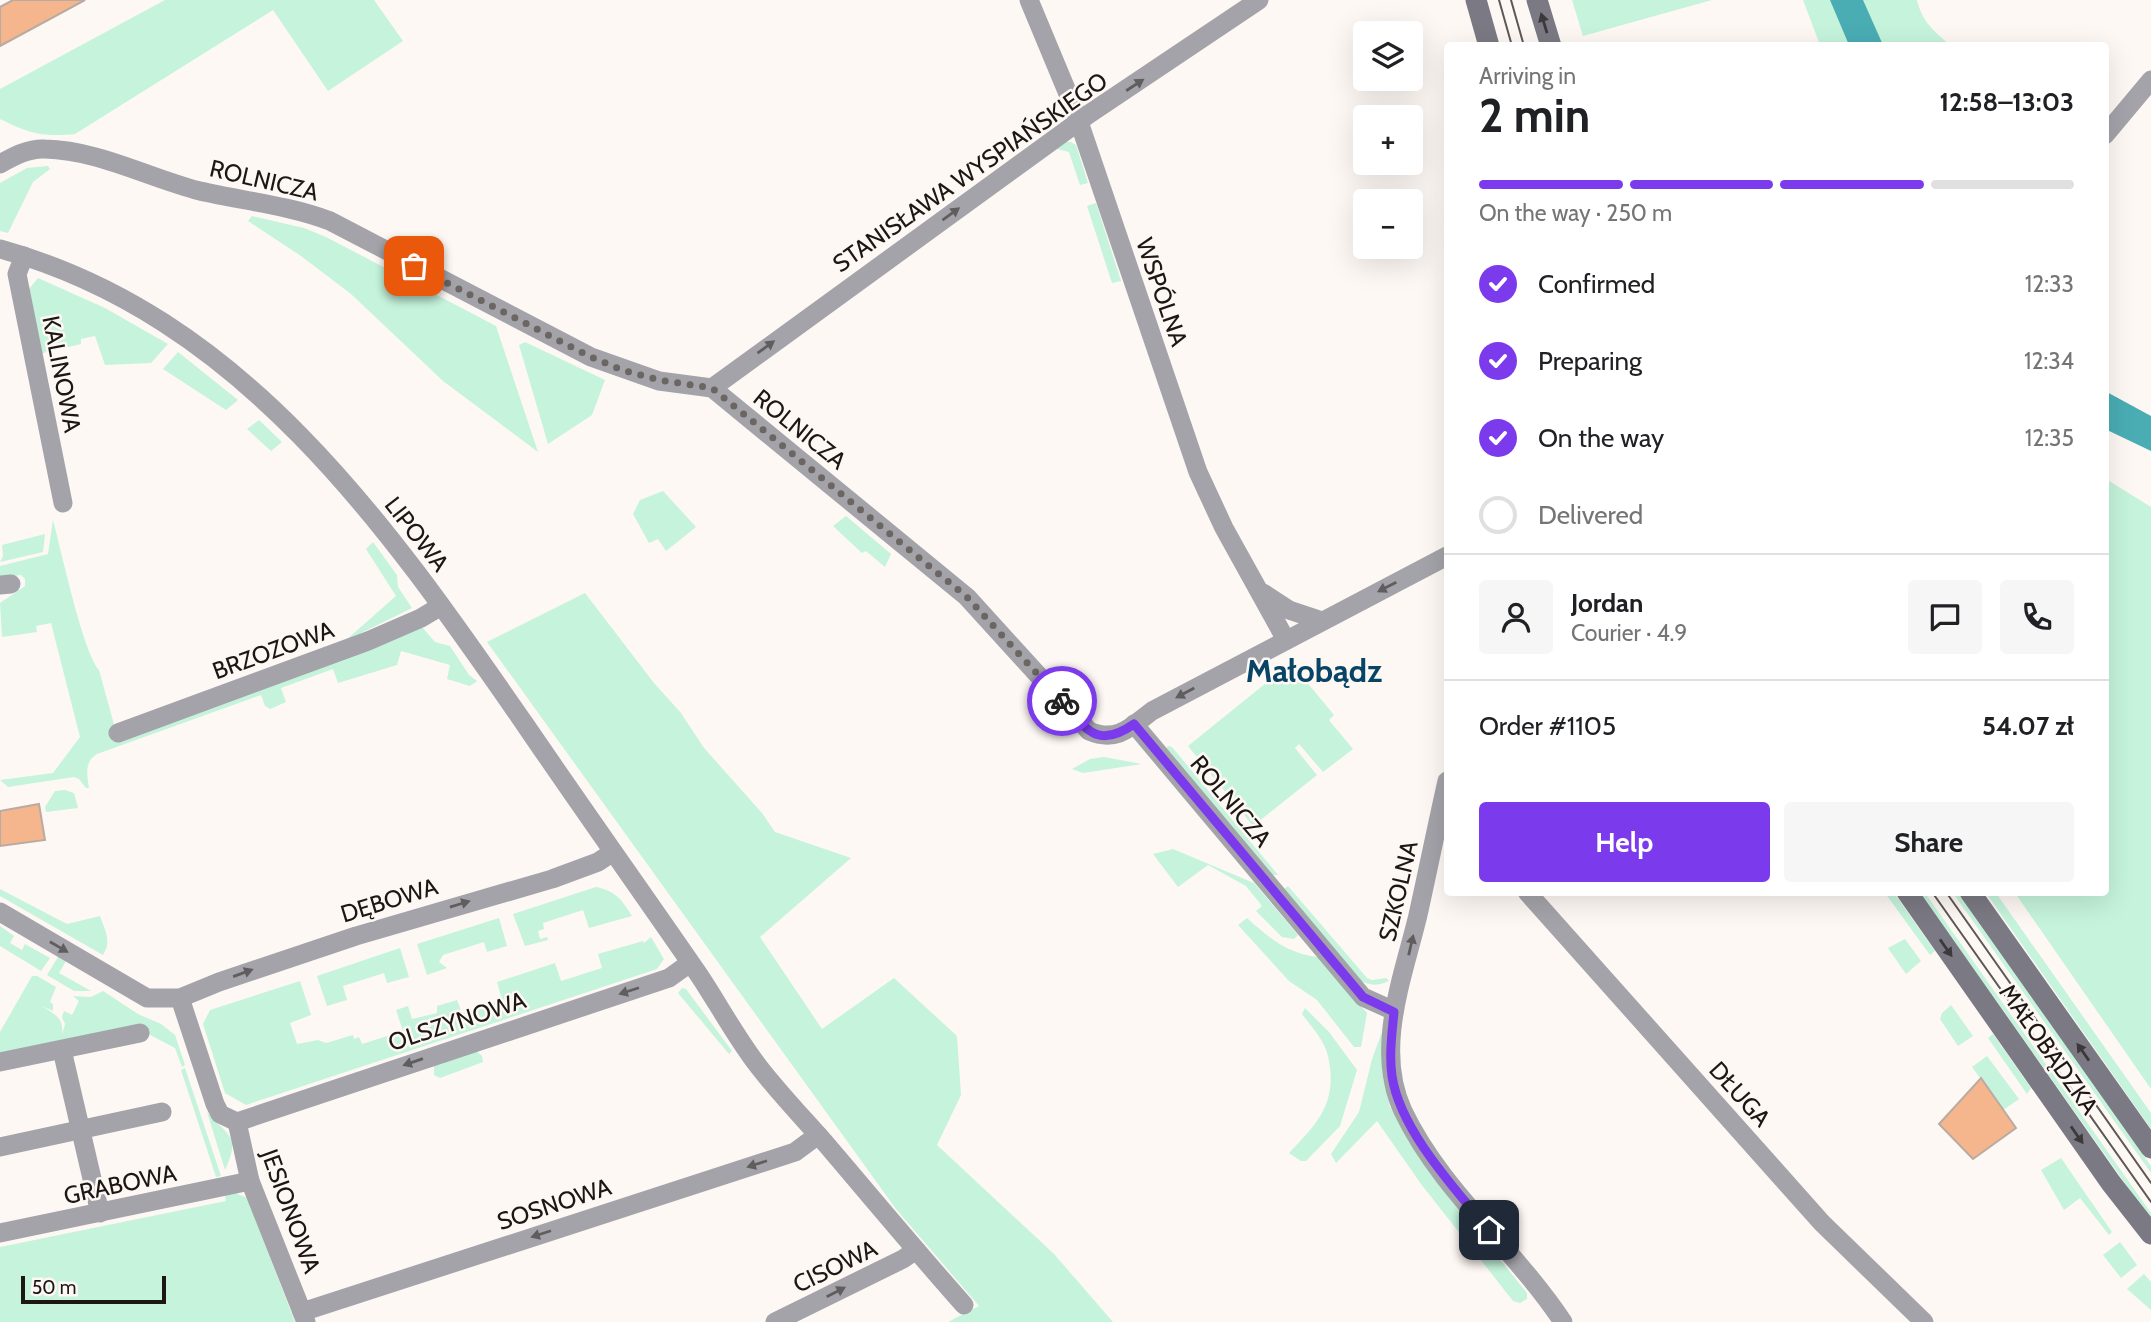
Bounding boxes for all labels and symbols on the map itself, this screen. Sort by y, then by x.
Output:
one-way arrow [1539,12,1549,33]
street label: STANISŁAWA WYSPIAŃSKIEGO [827,66,1113,278]
one-way arrow [1125,79,1144,92]
street label: ROLNICZA [207,153,321,207]
one-way arrow [942,207,960,221]
street label: WSPÓLNA [1130,234,1194,350]
pin [384,236,444,296]
street label: KALINOWA [36,313,88,435]
one-way arrow [757,340,775,354]
street label: ROLNICZA [748,383,852,475]
street label: LIPOWA [379,491,455,577]
one-way arrow [1376,581,1396,593]
street label: BRZOZOWA [208,615,338,685]
district label: Małobądz [1246,651,1382,690]
courier [1027,666,1097,736]
one-way arrow [1175,687,1195,699]
street label: ROLNICZA [1184,749,1278,853]
street label: SZKOLNA [1372,838,1424,944]
street label: DĘBOWA [337,871,441,928]
one-way arrow [450,898,471,908]
one-way arrow [1405,934,1416,956]
one-way arrow [1939,939,1953,957]
one-way arrow [49,941,68,953]
one-way arrow [233,967,254,978]
street label: MAŁOBĄDZKA [1993,978,2105,1120]
street label: OLSZYNOWA [384,985,530,1057]
one-way arrow [618,986,639,997]
one-way arrow [2076,1043,2090,1061]
street label: DŁUGA [1703,1055,1777,1133]
one-way arrow [402,1057,423,1068]
one-way arrow [2070,1126,2084,1144]
street label: JESIONOWA [255,1144,327,1277]
street label: GRABOWA [61,1158,179,1210]
one-way arrow [747,1159,768,1170]
street label: SOSNOWA [493,1172,615,1236]
pin [1459,1200,1519,1260]
one-way arrow [530,1229,551,1239]
street label: CISOWA [788,1233,882,1299]
scale bar [21,1273,166,1305]
one-way arrow [827,1287,847,1299]

